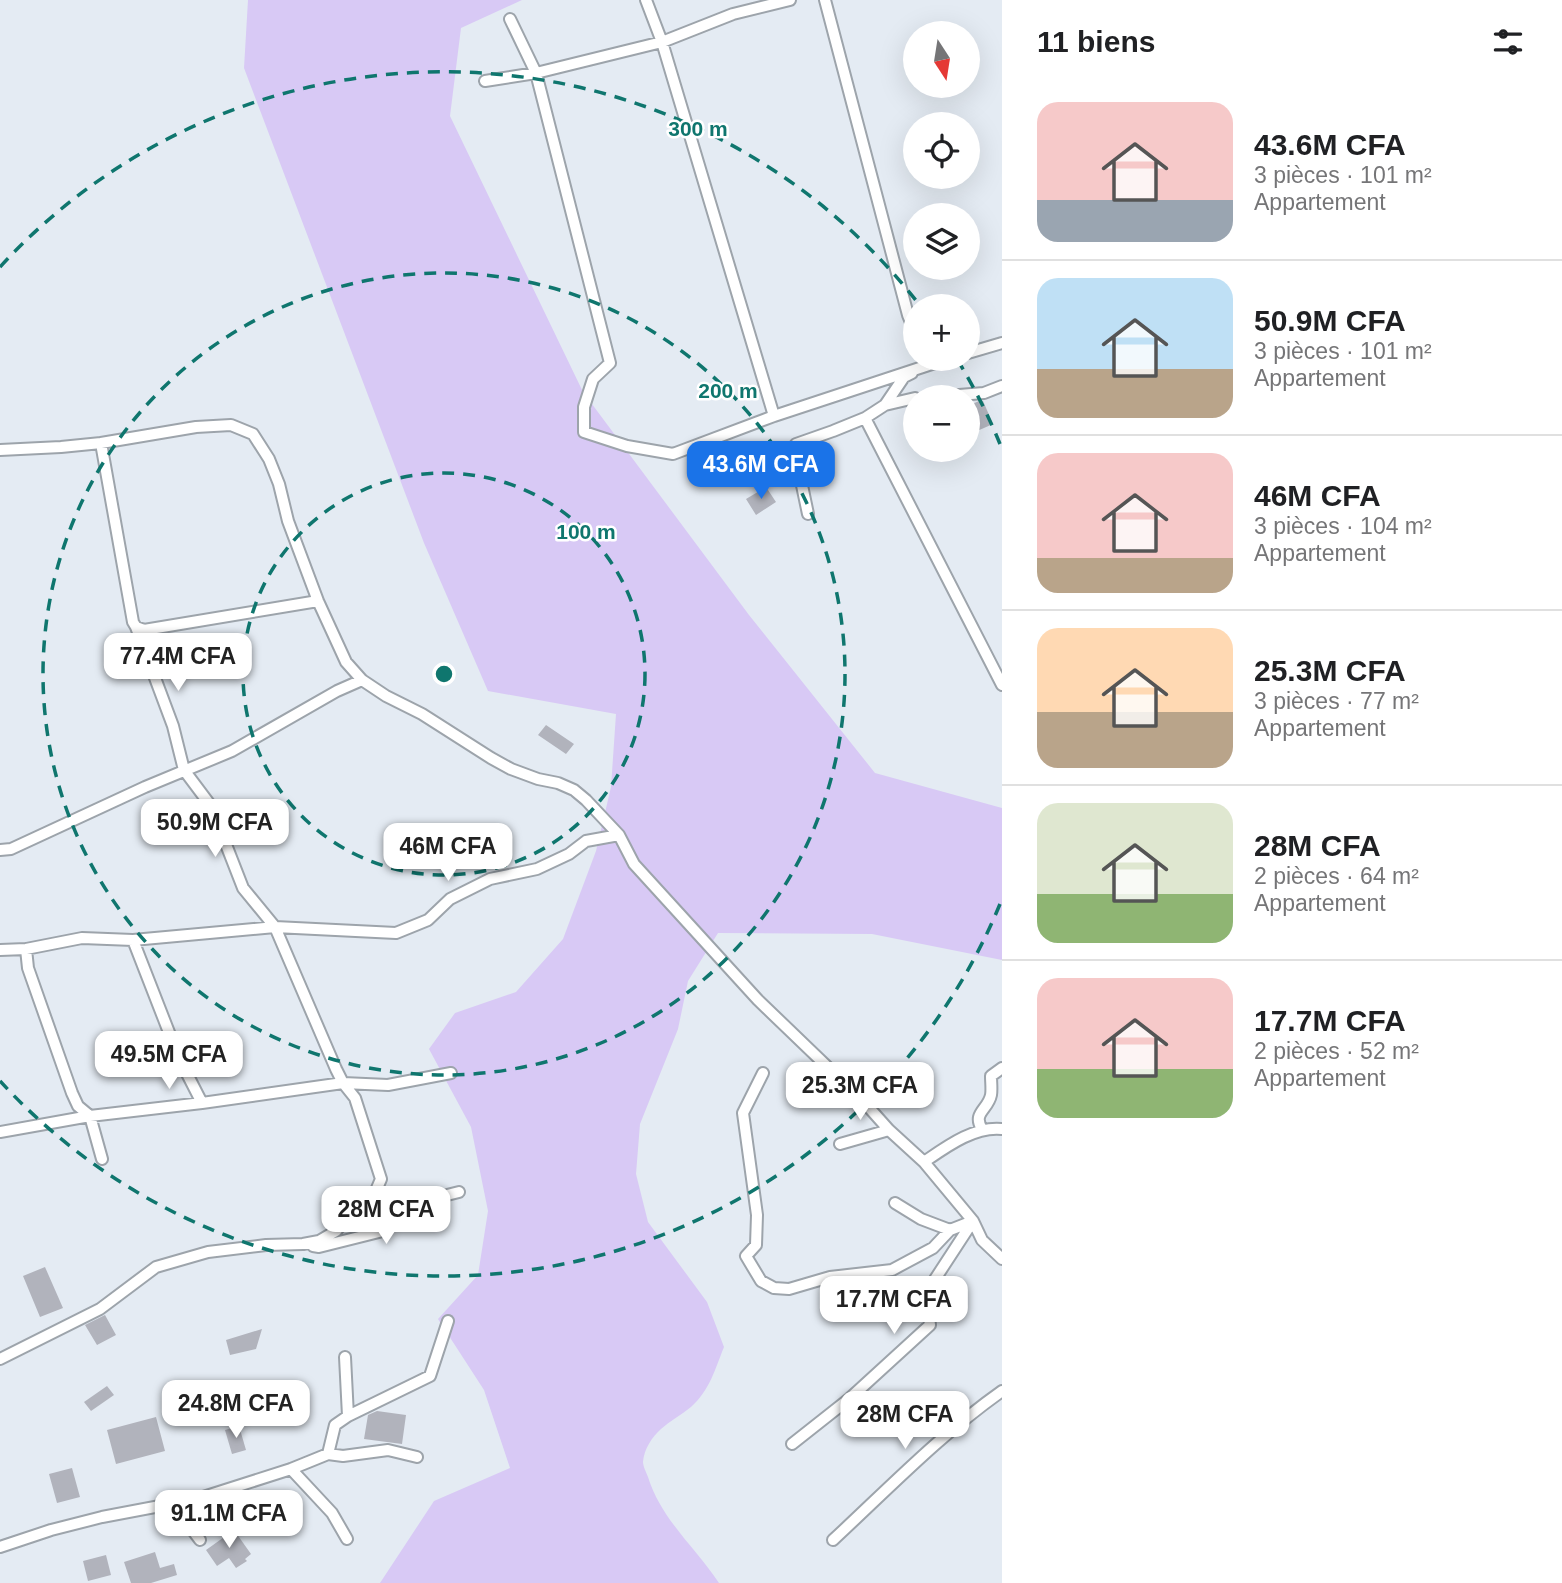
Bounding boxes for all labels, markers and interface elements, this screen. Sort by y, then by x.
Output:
north arrow [903,21,980,98]
map controls [903,21,980,462]
icon: filters [1489,23,1527,61]
text: 11 biens [1037,25,1155,58]
button: locate [903,112,980,189]
text: 300 m [668,117,728,140]
text: 43.6M CFA [1254,128,1406,161]
icon: home [1093,130,1177,214]
text: 3 pièces · 101 m² [1254,162,1432,188]
text: Appartement [1254,189,1386,215]
button: layers [903,203,980,280]
button: + [903,294,980,371]
text: 50.9M CFA [1254,304,1406,337]
icon: home [1093,306,1177,390]
text: 3 pièces · 101 m² [1254,338,1432,364]
text: Appartement [1254,365,1386,391]
text: 200 m [698,379,758,402]
button: − [903,385,980,462]
pin: 43.6M CFA [681,442,841,501]
text: 43.6M CFA [703,451,819,477]
text: 46M CFA [1254,479,1381,512]
icon: home [1093,481,1177,565]
text: 3 pièces · 104 m² [1254,513,1432,539]
text: 100 m [556,520,616,543]
text: Appartement [1254,540,1386,566]
pin: 77.4M CFA [98,634,258,693]
text: 77.4M CFA [120,643,236,669]
text: 25.3M CFA [1254,654,1406,687]
icon: home [1093,656,1177,740]
centre of rings [432,662,456,686]
text: 3 pièces · 77 m² [1254,688,1419,714]
text: Appartement [1254,715,1386,741]
pin: 50.9M CFA [135,800,295,859]
text: 50.9M CFA [157,809,273,835]
pin: 46M CFA [383,824,513,883]
text: 28M CFA [1254,829,1381,862]
icon: home [1093,831,1177,915]
text: 46M CFA [399,833,497,859]
text: 2 pièces · 64 m² [1254,863,1419,889]
text: Appartement [1254,890,1386,916]
text: 17.7M CFA [1254,1004,1406,1037]
icon: home [1093,1006,1177,1090]
pin: 49.5M CFA [89,1032,249,1091]
text: 2 pièces · 52 m² [1254,1038,1419,1064]
text: 49.5M CFA [111,1041,227,1067]
pin: 25.3M CFA [780,1062,940,1122]
text: Appartement [1254,1065,1386,1091]
text: 25.3M CFA [802,1072,918,1098]
pin: 28M CFA [321,1186,451,1246]
text: 28M CFA [337,1196,435,1222]
pin: 17.7M CFA [814,1276,974,1336]
text: 17.7M CFA [836,1286,952,1312]
pin: 24.8M CFA [156,1380,316,1440]
text: 24.8M CFA [178,1390,294,1416]
pin: 28M CFA [840,1392,970,1451]
text: 28M CFA [856,1401,954,1427]
pin: 91.1M CFA [149,1490,309,1550]
text: 91.1M CFA [171,1500,287,1526]

